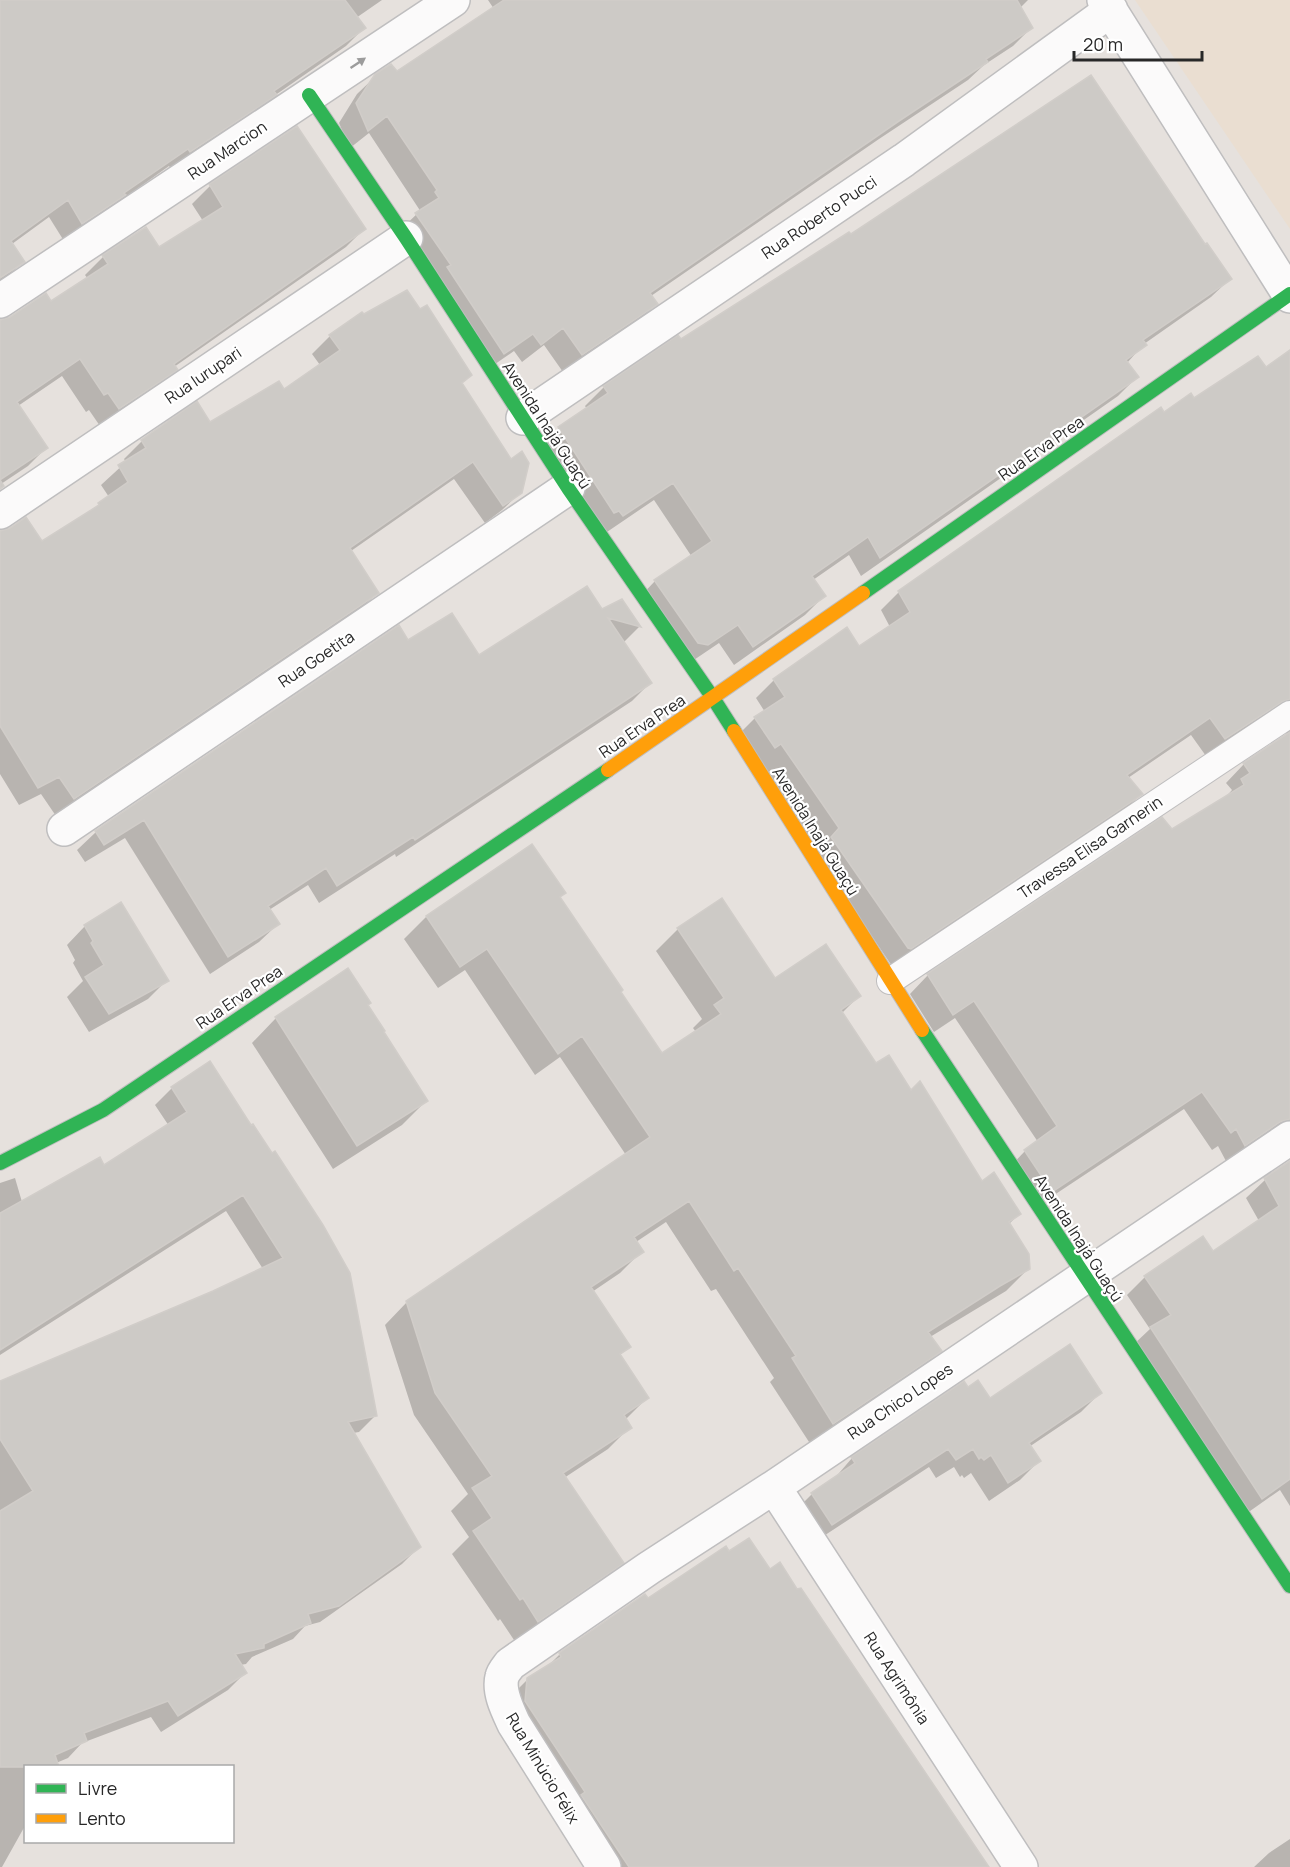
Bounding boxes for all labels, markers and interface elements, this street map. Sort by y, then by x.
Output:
scale bar [1074,24,1202,62]
text: 20 m [1083,32,1123,56]
one-way arrow [350,58,366,69]
street label: Rua Marcion [183,115,271,185]
street label: Rua Roberto Pucci [757,170,881,264]
street label: Rua Iurupari [160,341,246,409]
street label: Avenida Inajá Guaçú [498,357,596,493]
street label: Rua Erva Prea [994,410,1088,486]
street label: Rua Goetita [274,625,358,693]
street label: Rua Erva Prea [595,689,689,763]
street label: Avenida Inajá Guaçú [768,763,864,899]
street label: Travessa Elisa Garnerin [1014,790,1166,904]
street label: Rua Erva Prea [192,960,286,1034]
street label: Avenida Inajá Guaçú [1030,1170,1128,1306]
street label: Rua Chico Lopes [843,1358,957,1444]
street label: Rua Agrimônia [859,1628,935,1728]
street label: Rua Minúcio Félix [501,1708,585,1828]
legend [24,1765,234,1843]
text: Livre [78,1776,117,1800]
text: Lento [78,1806,126,1830]

